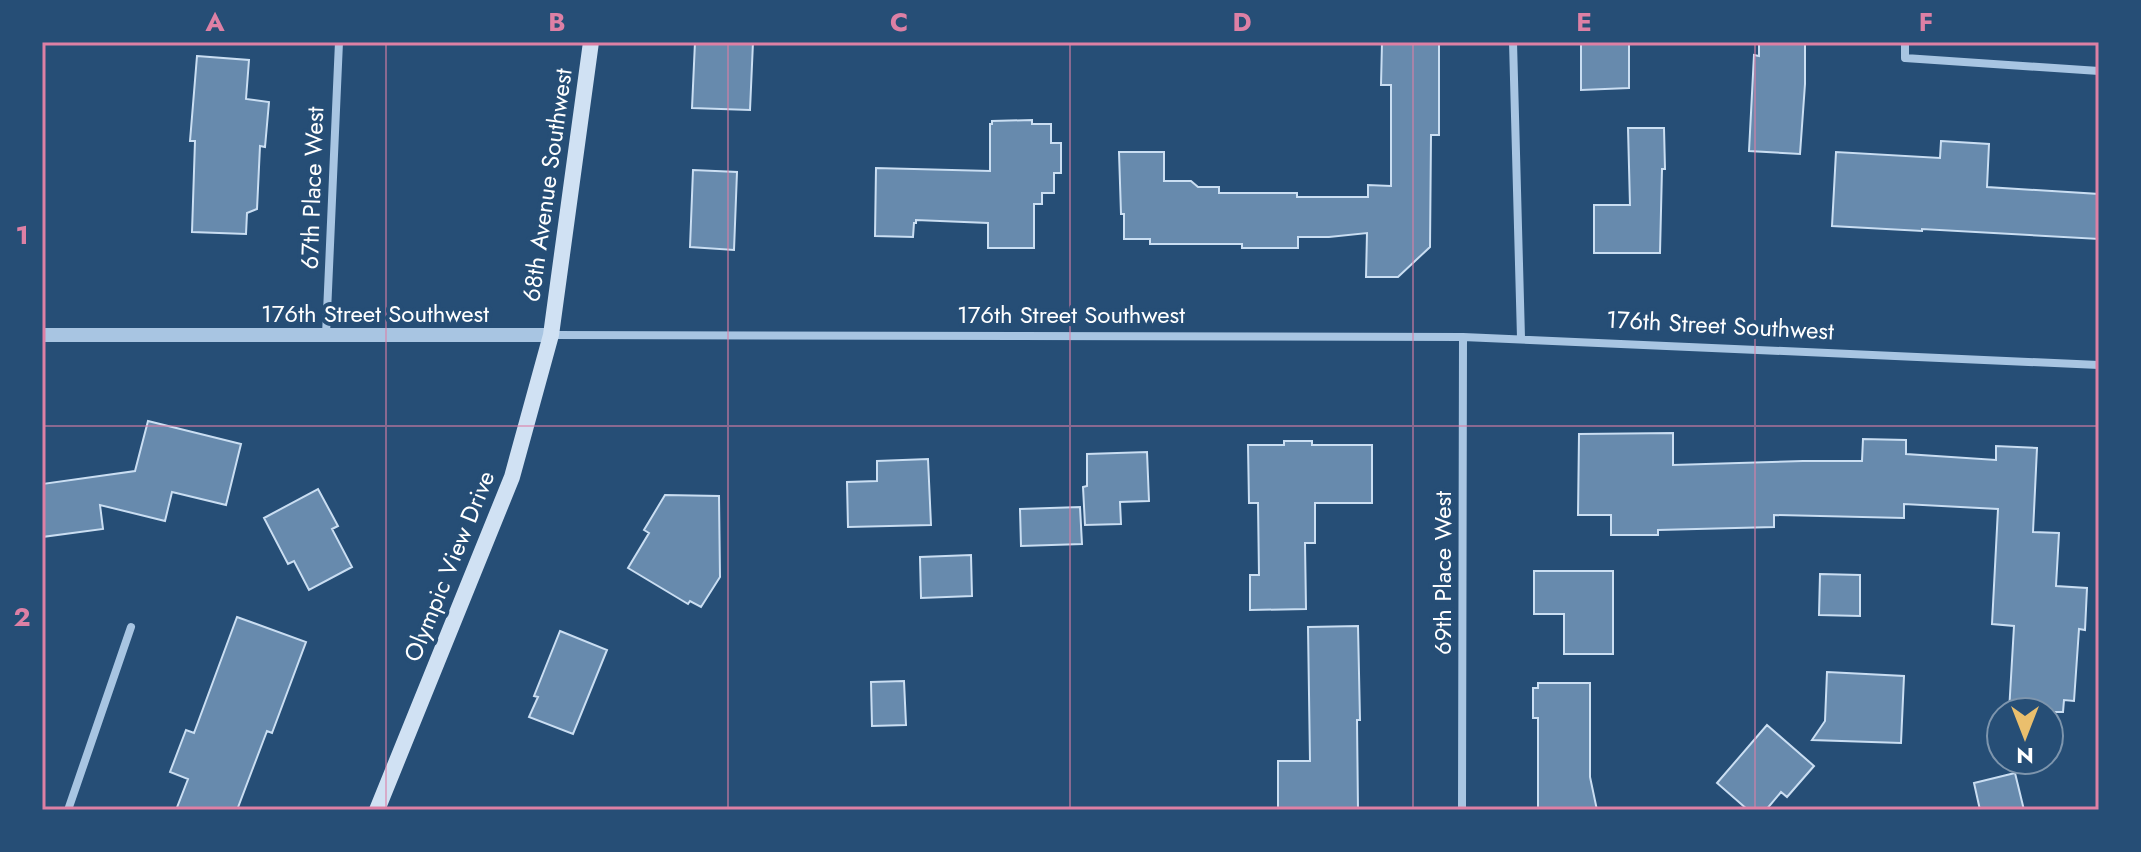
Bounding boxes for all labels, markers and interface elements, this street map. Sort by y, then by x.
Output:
text: A [204,3,225,41]
text: B [548,3,566,41]
text: C [890,3,908,41]
text: D [1232,3,1252,41]
text: E [1576,3,1592,41]
text: F [1919,3,1933,41]
street label: 68th Avenue Southwest [513,66,581,304]
street label: 67th Place West [292,106,332,270]
text: 1 [15,216,29,254]
street label: 176th Street Southwest [261,296,489,331]
street label: 176th Street Southwest [957,297,1185,332]
street label: 176th Street Southwest [1605,302,1835,348]
street label: Olympic View Drive [395,465,503,667]
street label: 69th Place West [1425,491,1460,655]
text: 2 [13,598,31,636]
north arrow [1985,696,2065,776]
text: N [2016,740,2034,772]

